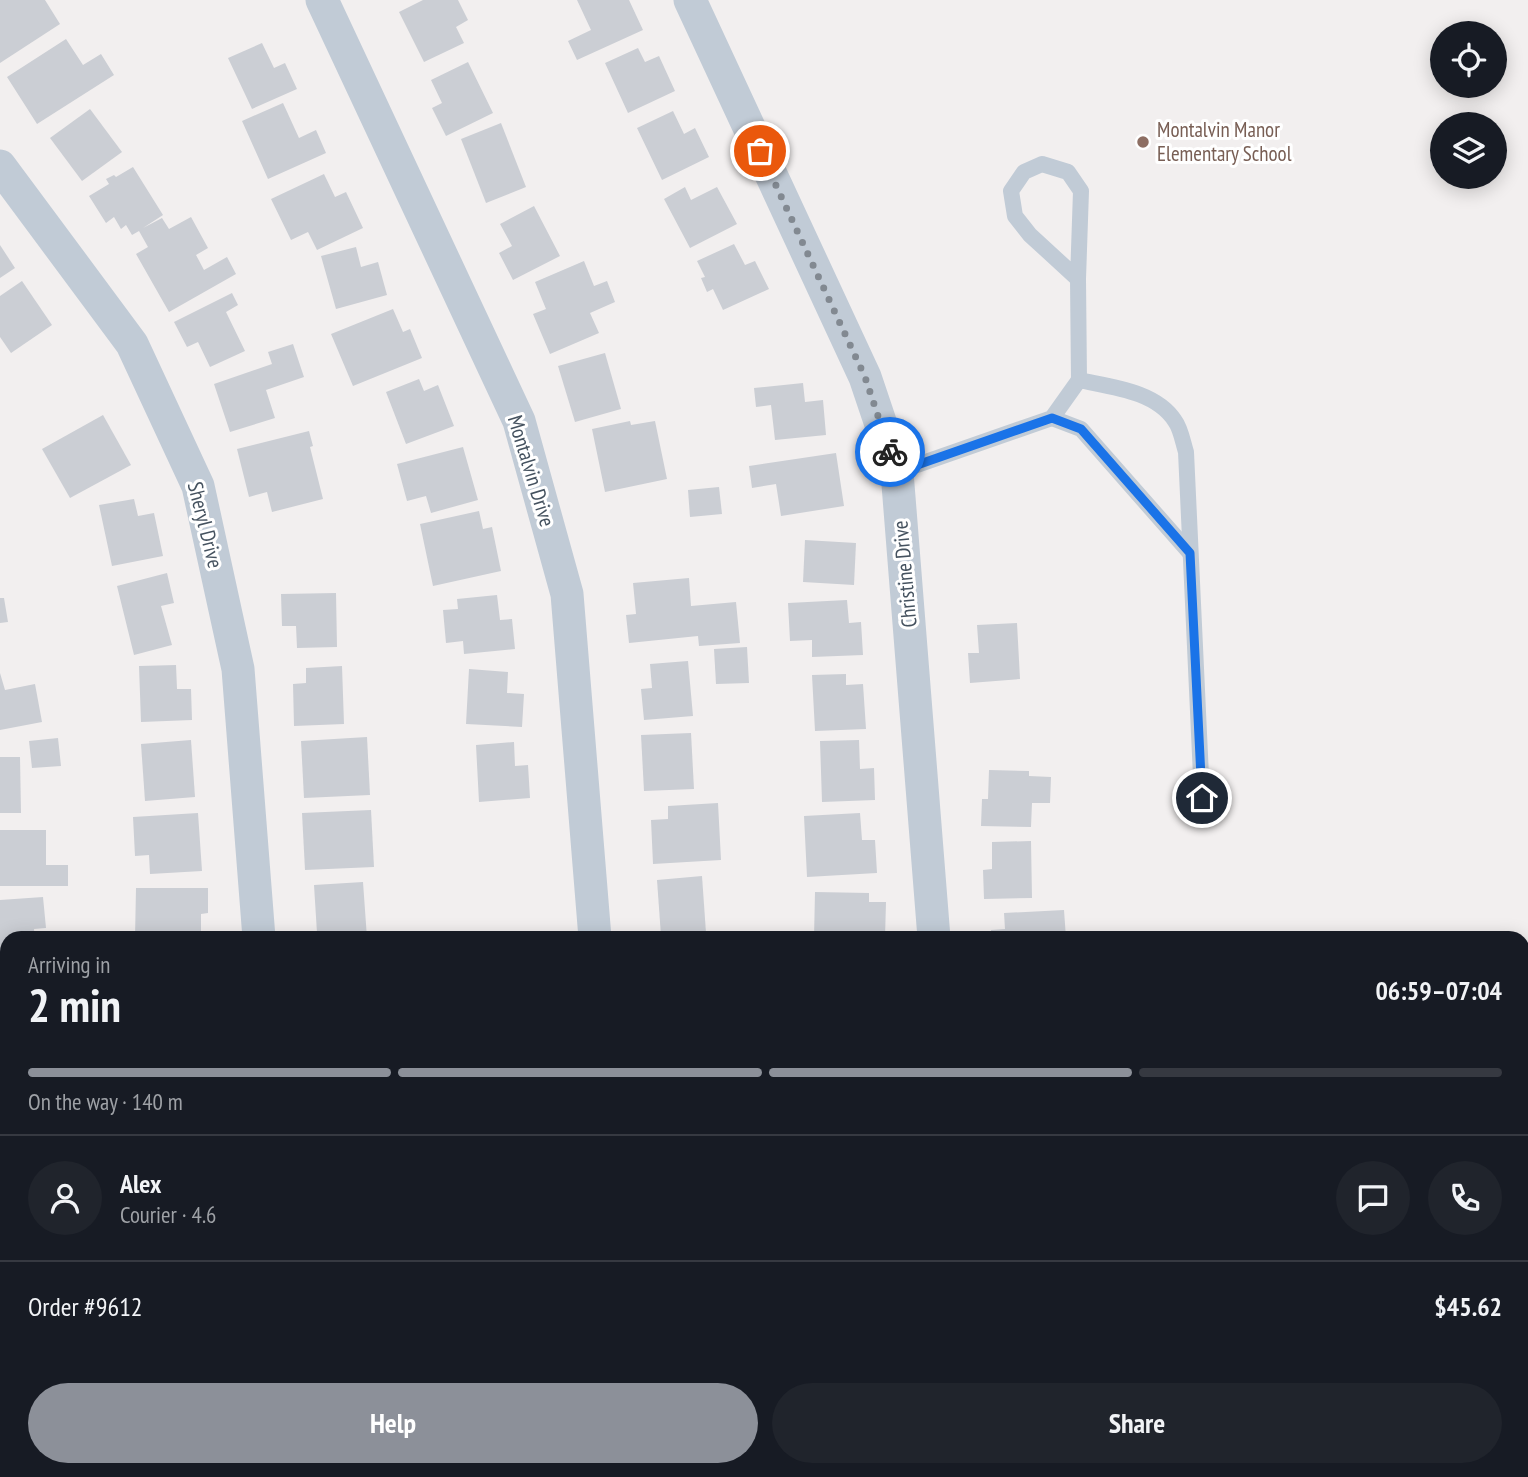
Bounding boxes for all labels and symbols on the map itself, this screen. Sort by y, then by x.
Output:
place label: Montalvin Manor Elementary School [1157,116,1292,167]
pin [730,121,790,181]
marker: Montalvin Manor Elementary School [1135,134,1151,150]
street label: Montalvin Drive [502,412,561,530]
courier [855,417,925,487]
street label: Sheryl Drive [182,479,229,571]
street label: Christine Drive [886,520,923,629]
pin [1172,768,1232,828]

